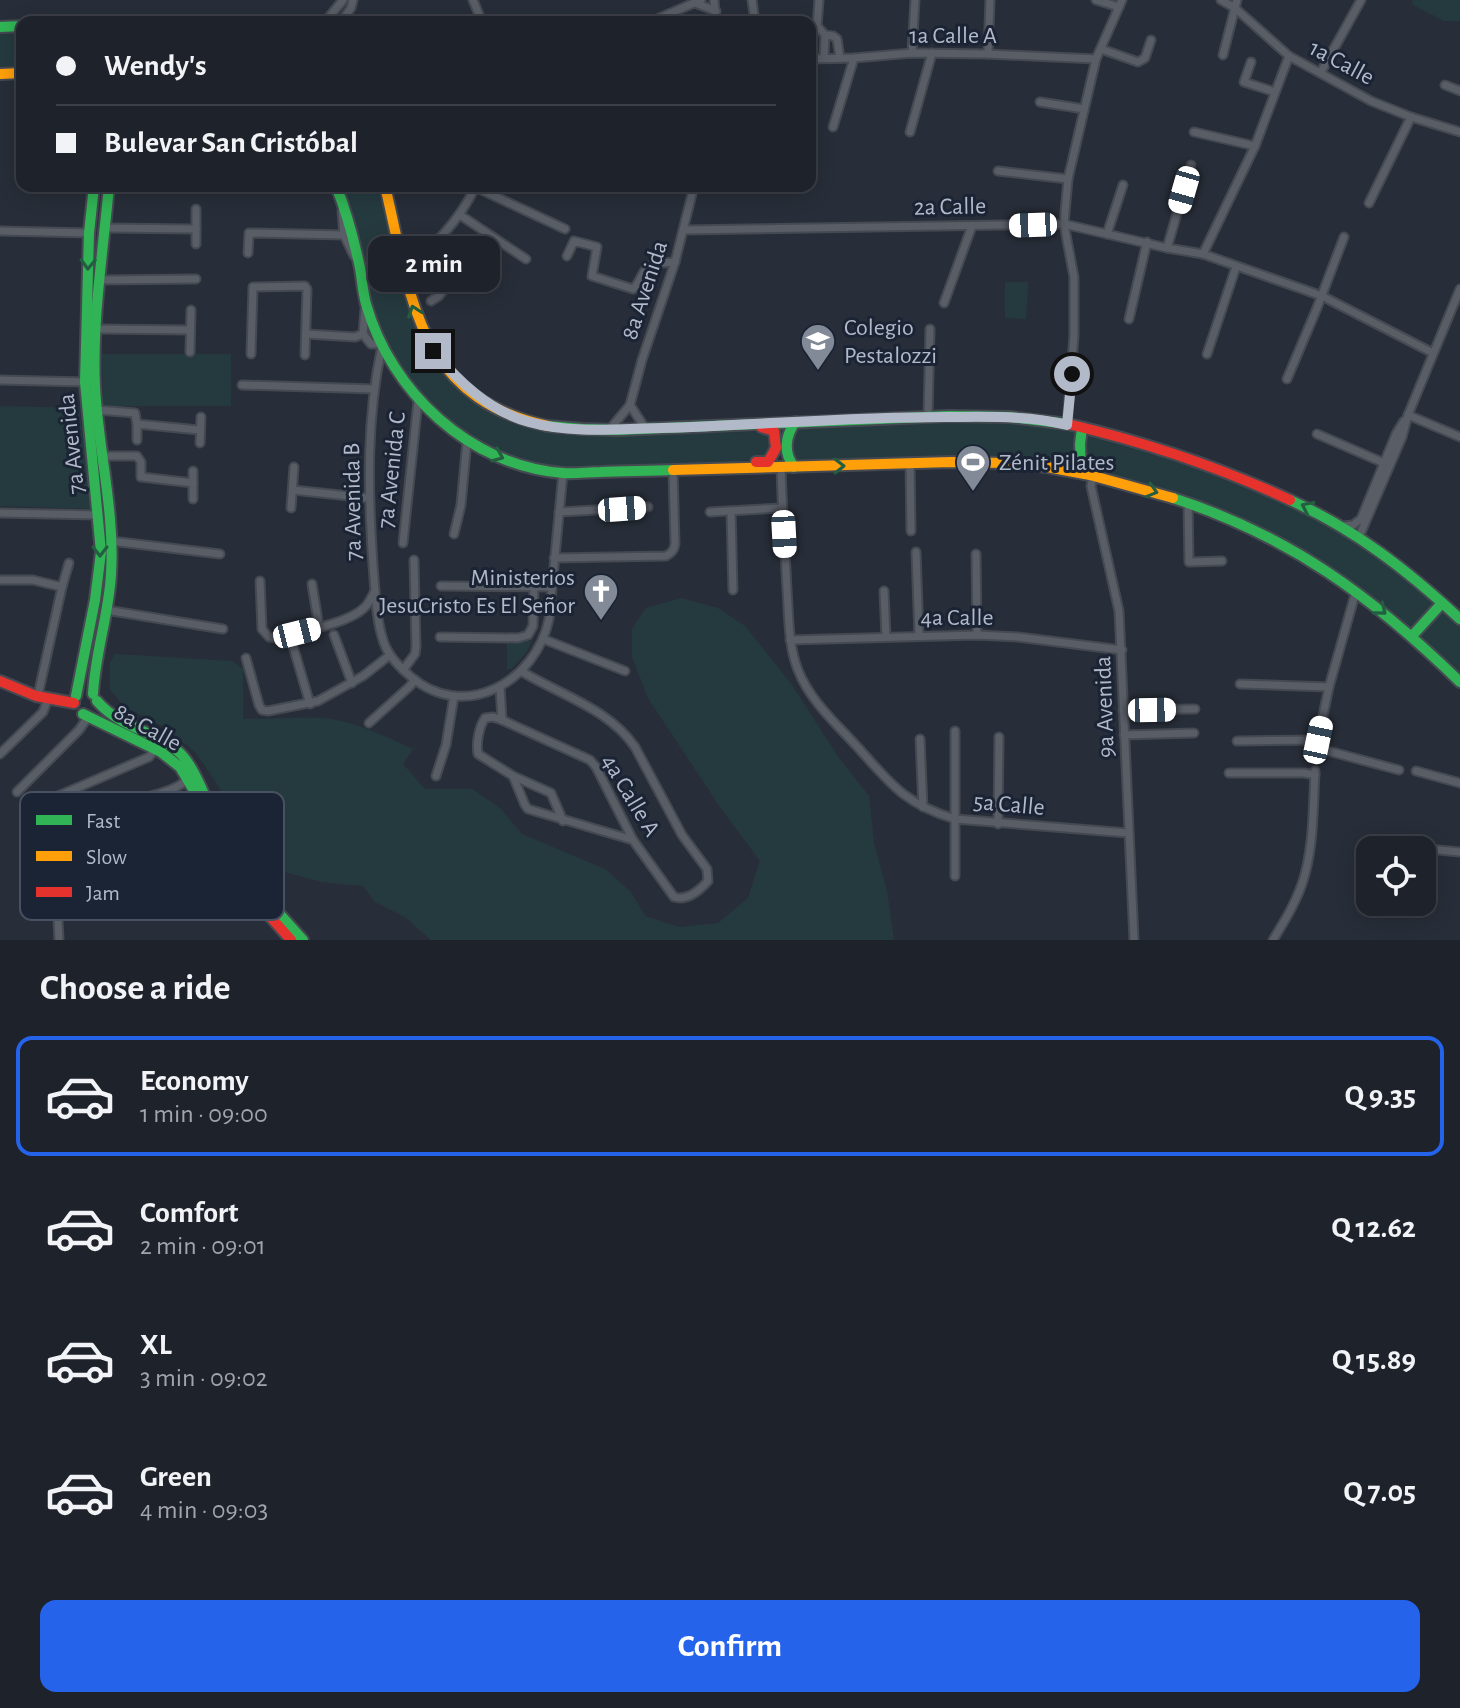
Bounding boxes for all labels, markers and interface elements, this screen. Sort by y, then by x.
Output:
street label: 1a Calle A [909,24,997,48]
street label: 1a Calle [1305,36,1378,90]
text: Wendy's [104,51,206,81]
text: Bulevar San Cristóbal [104,128,358,158]
car [1166,164,1202,216]
street label: 2a Calle [914,194,986,220]
car [1009,212,1057,238]
callout: 2 min [367,235,499,291]
street label: 8a Avenida [618,238,672,343]
text: 2 min [405,251,463,277]
one-way arrow [80,258,97,271]
one-way arrow [408,305,424,319]
place label: Colegio Pestalozzi [844,316,937,368]
school or university icon: Colegio Pestalozzi [799,322,837,372]
route end [415,333,451,369]
route start [1054,356,1090,392]
street label: 7a Avenida [55,392,89,495]
street label: 7a Avenida C [374,410,410,530]
street label: 7a Avenida B [340,443,366,561]
sports icon: Zénit Pilates [954,443,992,493]
one-way arrow [489,446,504,462]
place label: Zénit Pilates [999,451,1114,475]
one-way arrow [833,458,846,475]
one-way arrow [1144,482,1158,499]
car [597,495,647,523]
one-way arrow [1301,502,1316,517]
car [771,509,797,559]
one-way arrow [91,545,109,558]
place label: Ministerios JesuCristo Es El Señor [379,566,575,618]
church icon: Ministerios JesuCristo Es El Señor [582,572,620,622]
one-way arrow [1372,600,1386,615]
street label: 4a Calle [920,606,994,630]
car [271,616,323,650]
street label: 9a Avenida [1091,655,1119,759]
car [1128,698,1176,722]
street label: 8a Calle [110,700,185,756]
car [1301,714,1335,766]
street label: 4a Calle A [596,750,664,841]
street label: 5a Calle [972,790,1046,820]
legend [20,792,284,920]
text: Fast [86,810,120,832]
map controls [1356,836,1436,916]
button: locate [1356,836,1436,916]
text: Slow [86,846,127,868]
text: Jam [86,882,120,904]
text: Choose a ride [40,970,230,1006]
icon: car [44,1060,116,1132]
text: Economy [140,1066,249,1096]
text: Q 9.35 [1345,1081,1416,1111]
text: 1 min · 09:00 [140,1101,268,1127]
icon: car [44,1192,116,1264]
text: Comfort [140,1198,239,1228]
text: Q 12.62 [1332,1213,1416,1243]
text: 2 min · 09:01 [140,1233,266,1259]
icon: car [44,1324,116,1396]
text: XL [140,1330,172,1360]
text: Q 15.89 [1332,1345,1416,1375]
text: 3 min · 09:02 [140,1365,268,1391]
icon: car [44,1456,116,1528]
text: Green [140,1462,212,1492]
text: Q 7.05 [1344,1477,1416,1507]
text: 4 min · 09:03 [140,1497,268,1523]
button: Confirm [40,1600,1420,1692]

